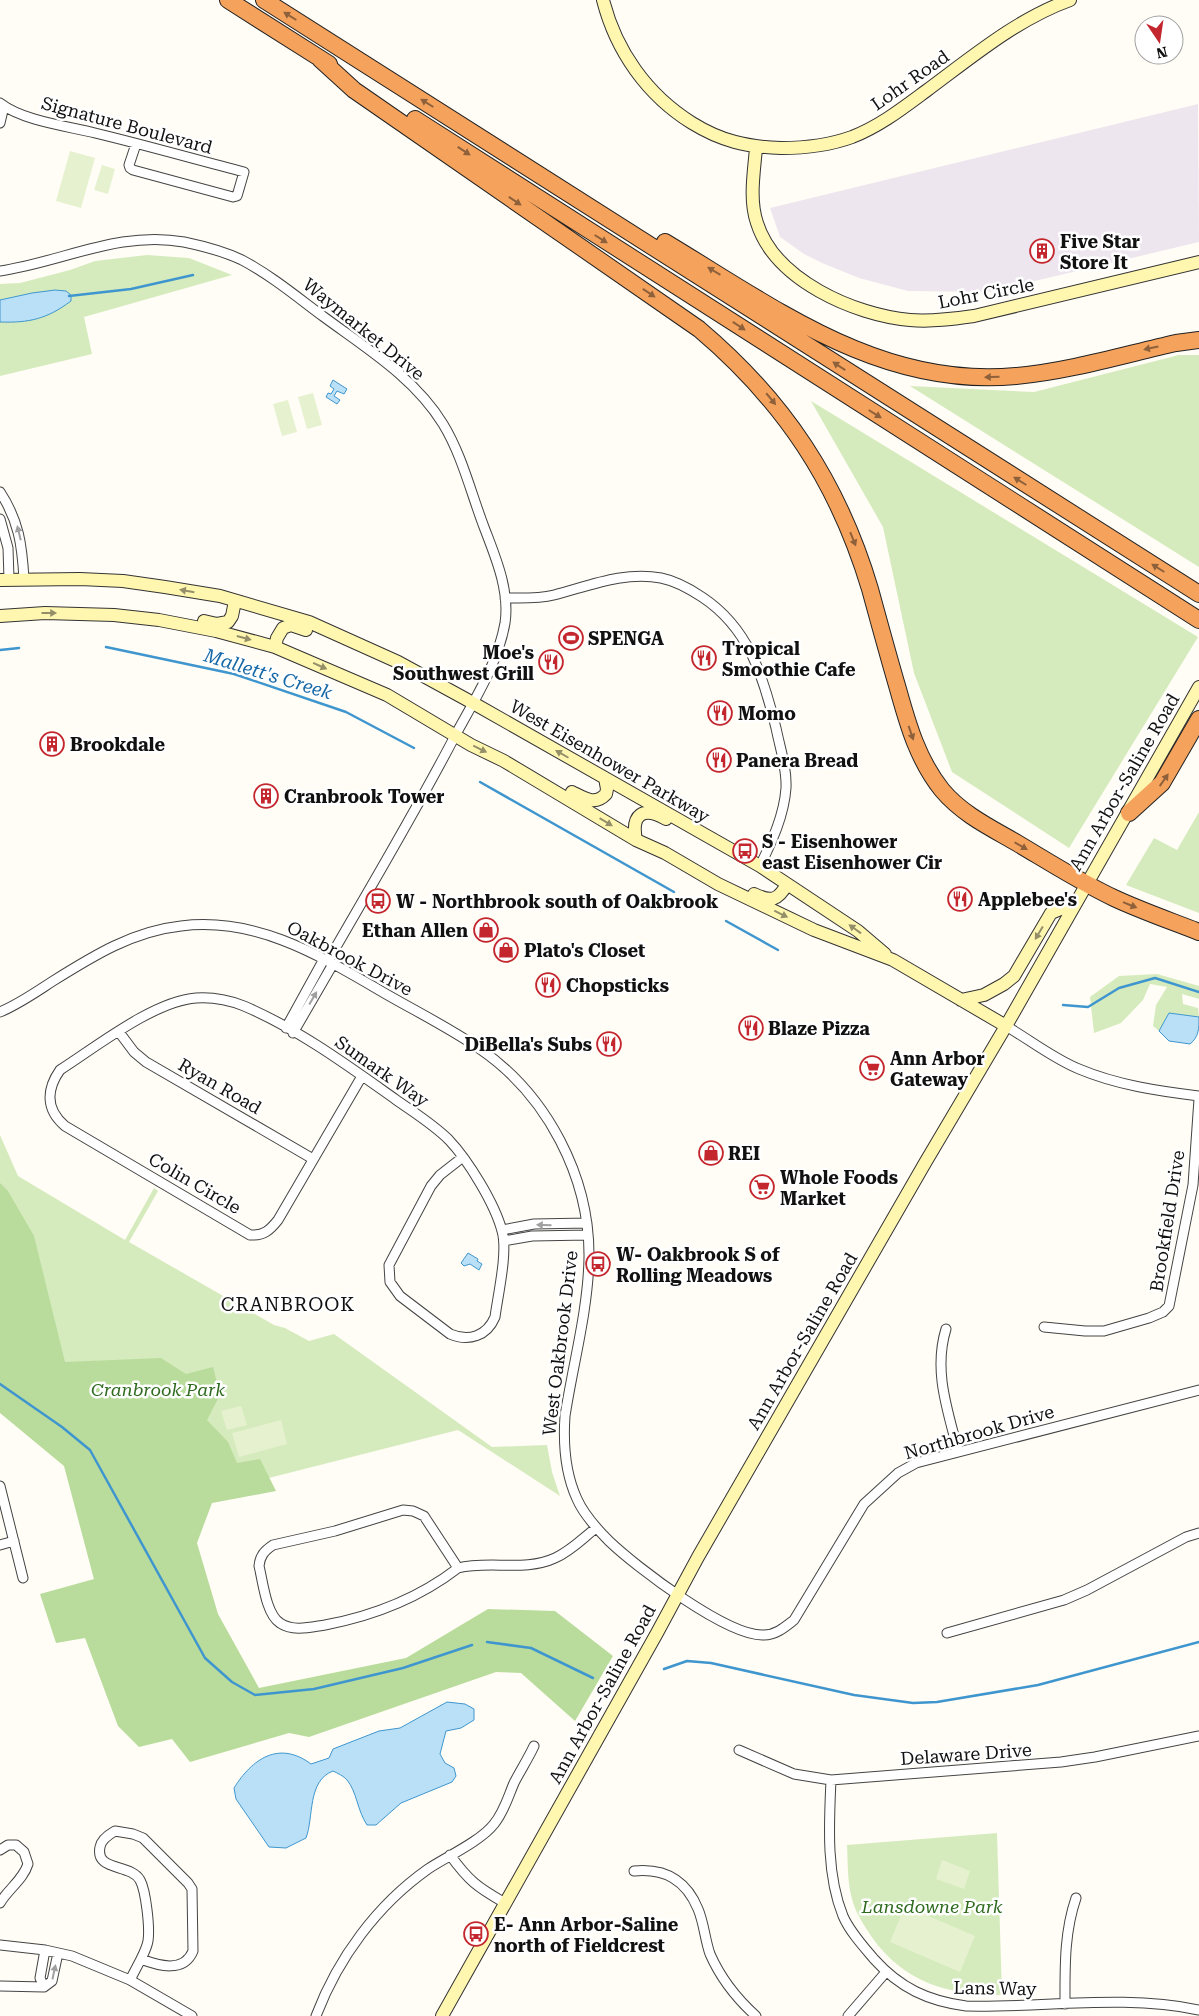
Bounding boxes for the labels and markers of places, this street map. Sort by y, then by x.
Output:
place label: Five Star Store It [1060,231,1140,273]
building icon: Five Star Store It [1029,238,1055,264]
sports icon: SPENGA [558,625,584,651]
place label: SPENGA [588,628,664,649]
place label: Tropical Smoothie Cafe [722,638,856,680]
place label: Moe's Southwest Grill [393,642,534,684]
restaurant icon: Tropical Smoothie Cafe [691,645,717,671]
restaurant icon: Moe's Southwest Grill [538,649,564,675]
restaurant icon: Momo [707,700,733,726]
place label: Momo [738,703,796,724]
building icon: Brookdale [39,731,65,757]
place label: Brookdale [70,734,165,755]
restaurant icon: Panera Bread [706,747,732,773]
place label: Panera Bread [736,750,858,771]
building icon: Cranbrook Tower [253,783,279,809]
place label: Cranbrook Tower [284,786,445,807]
place label: S - Eisenhower east Eisenhower Cir [762,831,942,873]
bus stop icon: S - Eisenhower east Eisenhower Cir [732,838,758,864]
restaurant icon: Applebee's [947,886,973,912]
bus stop icon: W - Northbrook south of Oakbrook [365,888,391,914]
place label: Applebee's [978,889,1077,910]
place label: W - Northbrook south of Oakbrook [396,891,719,912]
shop icon: Ethan Allen [473,917,499,943]
place label: Ethan Allen [362,920,468,941]
shop icon: Plato's Closet [493,937,519,963]
place label: Plato's Closet [524,940,645,961]
restaurant icon: Chopsticks [535,972,561,998]
place label: Chopsticks [566,975,669,996]
restaurant icon: Blaze Pizza [738,1015,764,1041]
place label: Blaze Pizza [768,1018,870,1039]
restaurant icon: DiBella's Subs [596,1031,622,1057]
place label: DiBella's Subs [465,1034,592,1055]
place label: Ann Arbor Gateway [890,1048,985,1090]
supermarket icon: Ann Arbor Gateway [859,1055,885,1081]
shop icon: REI [698,1140,724,1166]
place label: REI [728,1143,760,1164]
place label: Whole Foods Market [780,1167,898,1209]
supermarket icon: Whole Foods Market [749,1174,775,1200]
place label: W- Oakbrook S of Rolling Meadows [616,1244,781,1286]
bus stop icon: W- Oakbrook S of Rolling Meadows [585,1251,611,1277]
place label: E- Ann Arbor-Saline north of Fieldcrest [494,1914,679,1956]
bus stop icon: E- Ann Arbor-Saline north of Fieldcrest [463,1921,489,1947]

